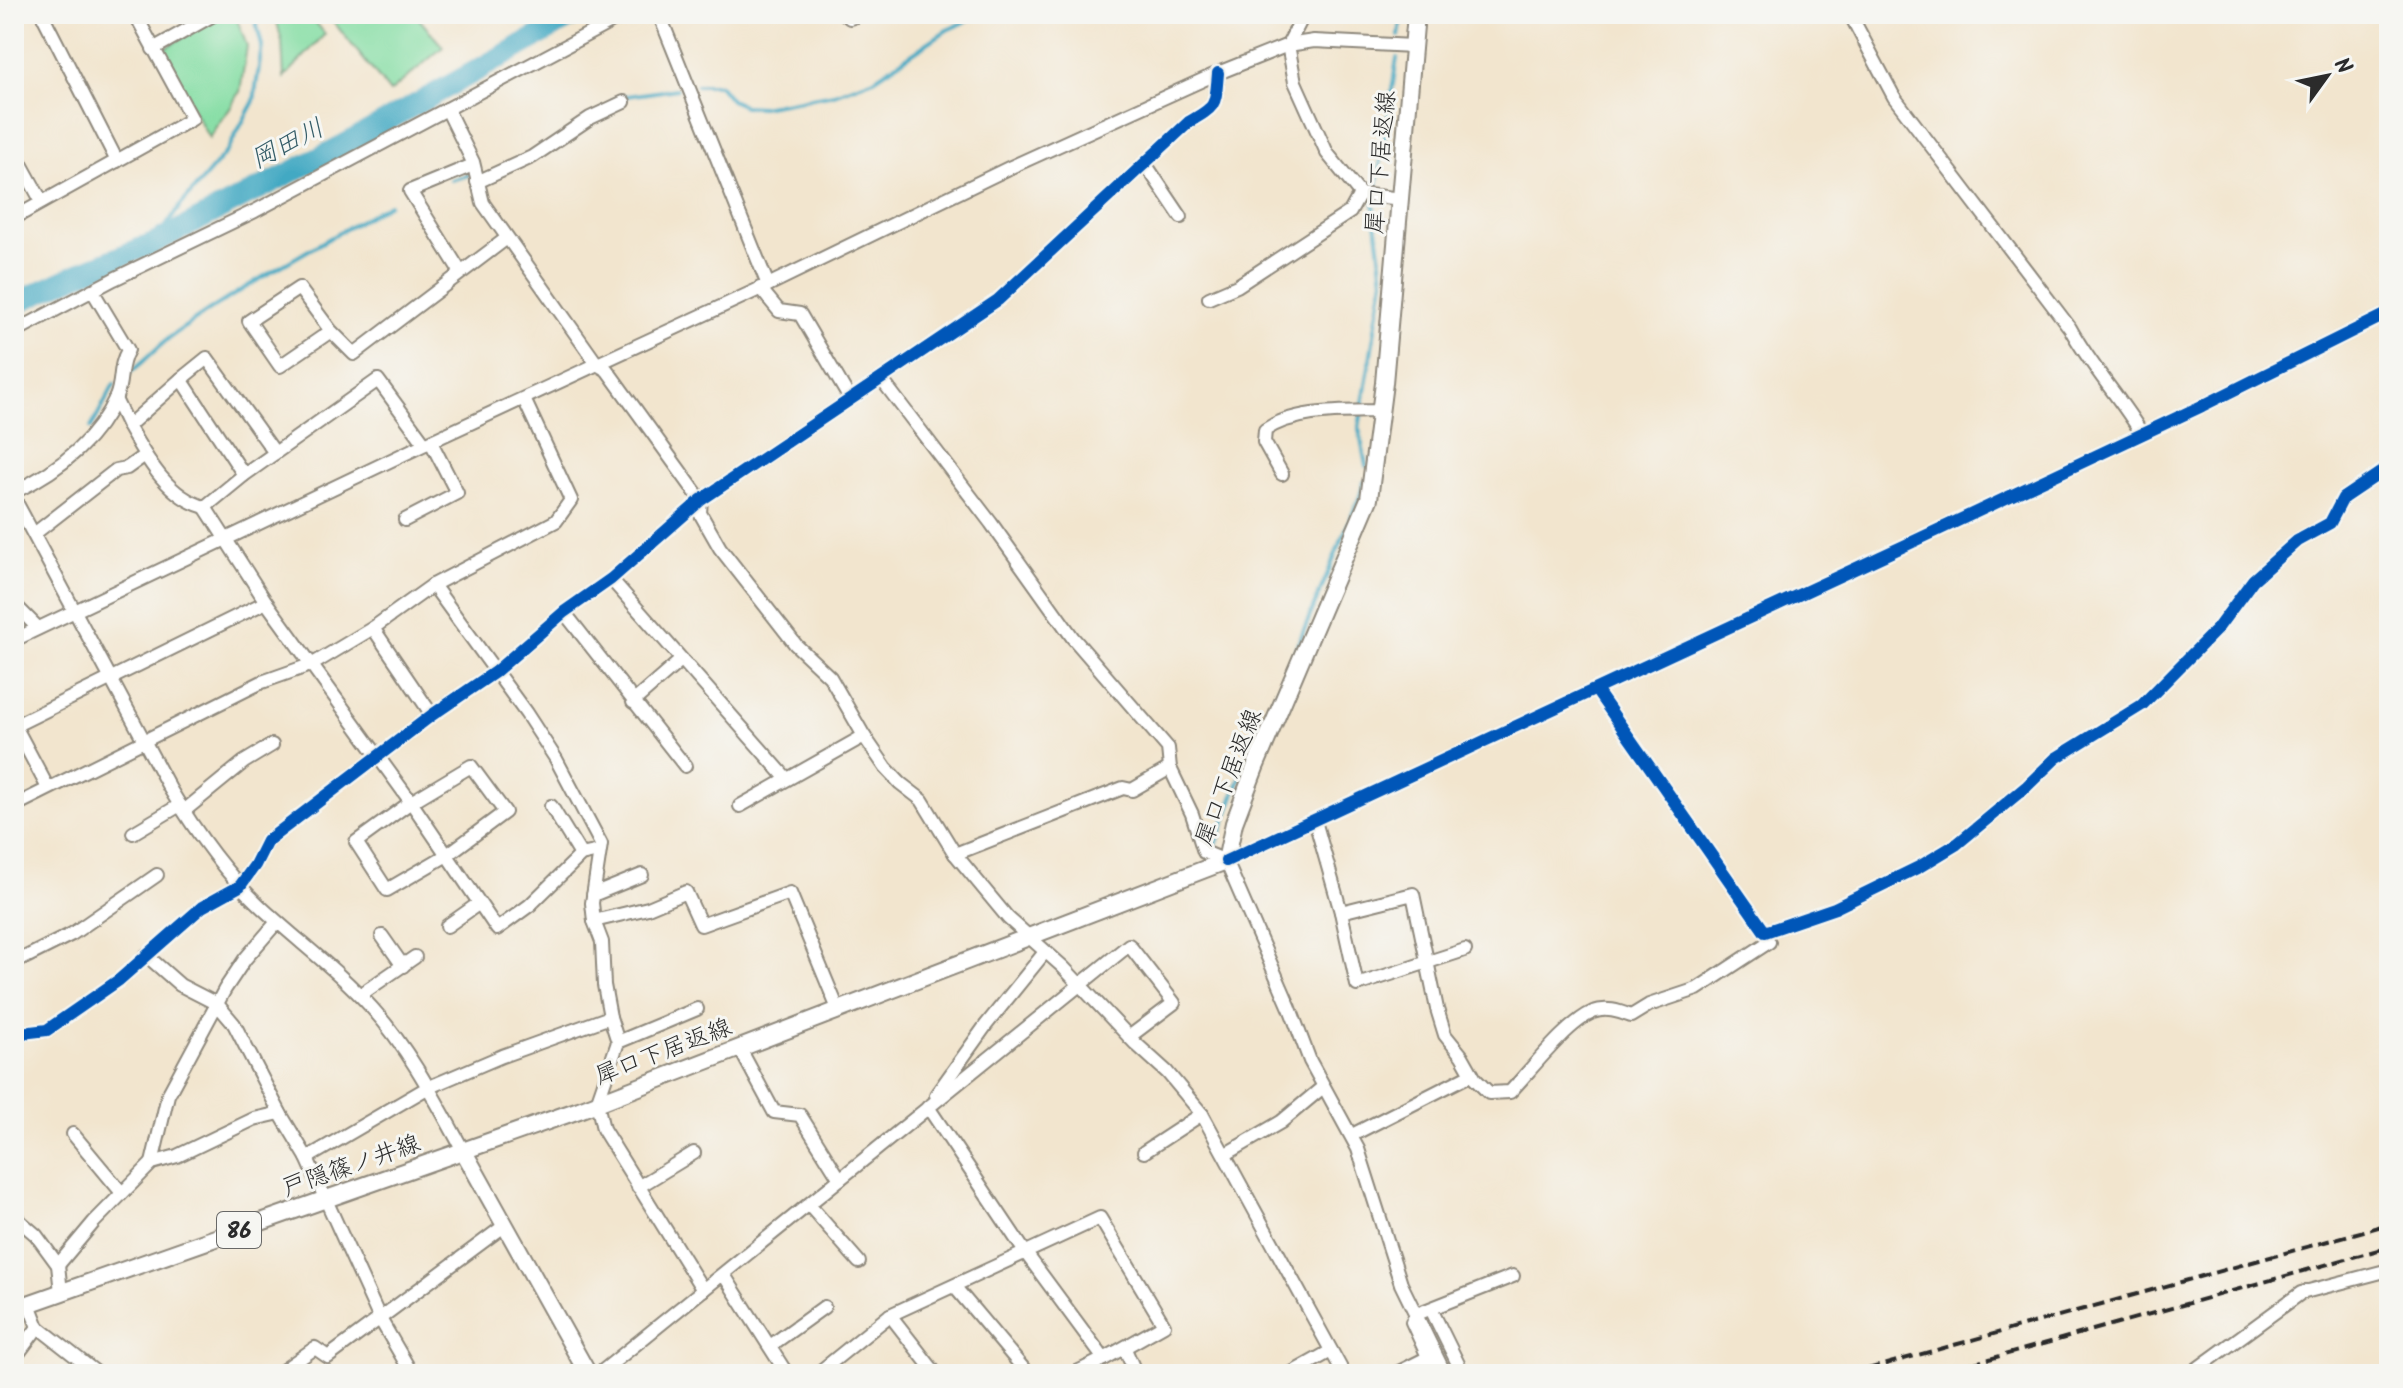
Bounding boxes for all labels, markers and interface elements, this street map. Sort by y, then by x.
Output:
north arrow [2287,36,2367,116]
text: N [2323,51,2360,82]
street label: 犀口下居返線 [1356,89,1407,236]
water label: 岡田川 [244,108,332,181]
street label: 犀口下居返線 [1185,703,1273,852]
street label: 犀口下居返線 [589,1008,738,1096]
street label: 戸隠篠ノ井線 [277,1125,426,1208]
road number: 86 [217,1212,261,1248]

